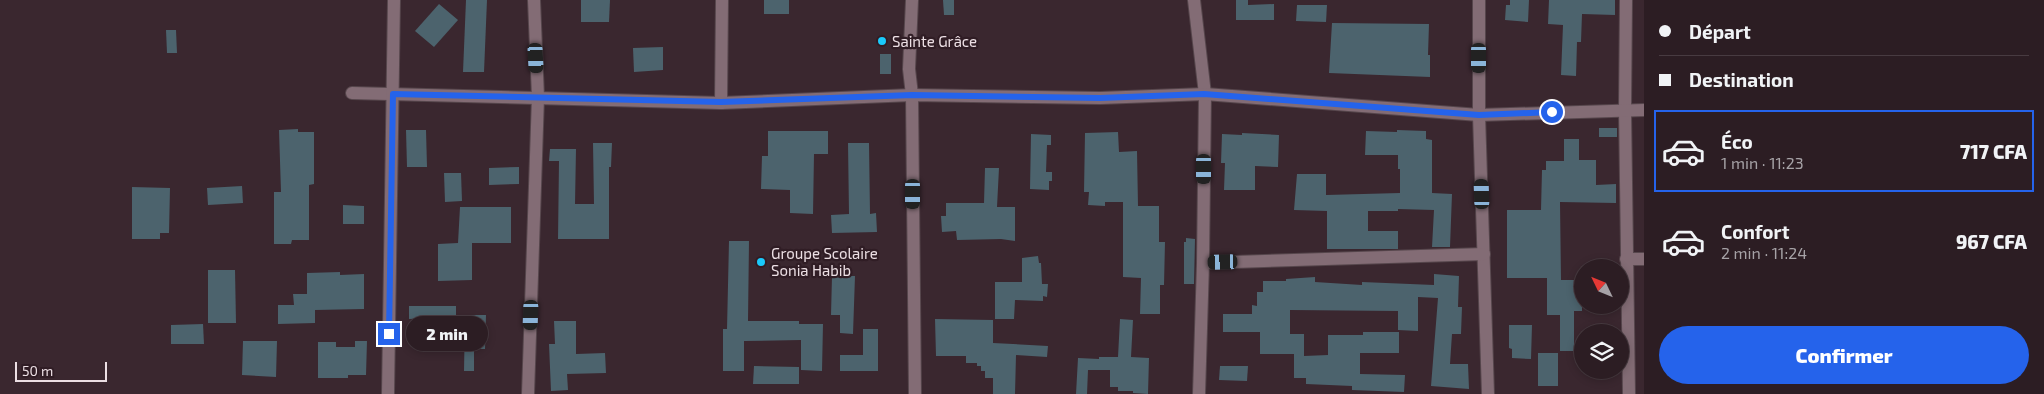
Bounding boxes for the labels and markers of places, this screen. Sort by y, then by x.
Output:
place label: Sainte Grâce [892,32,977,50]
marker: Sainte Grâce [876,35,888,47]
place label: Groupe Scolaire Sonia Habib [771,244,878,279]
marker: Groupe Scolaire Sonia Habib [755,256,767,268]

